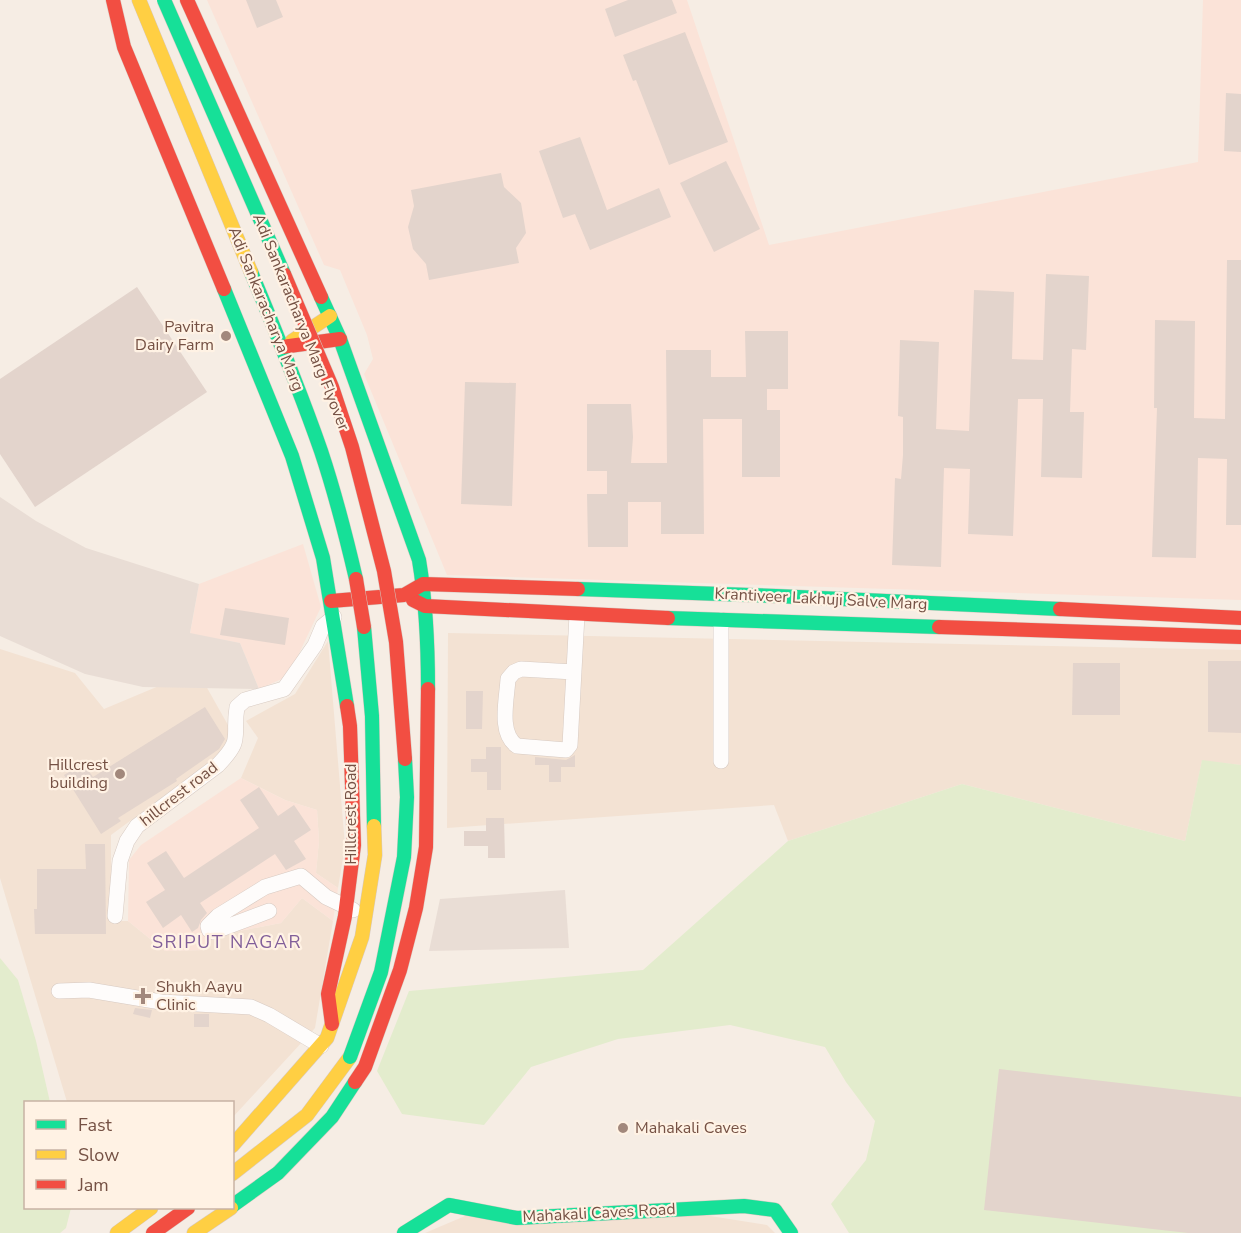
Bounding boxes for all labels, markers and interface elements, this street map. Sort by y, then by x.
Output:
street label: Adi Sankaracharya Marg Flyover [247,210,355,434]
street label: Adi Sankaracharya Marg [223,223,309,395]
place label: Pavitra Dairy Farm [135,316,214,356]
marker: Pavitra Dairy Farm [219,329,233,343]
street label: Krantiveer Lakhuji Salve Marg [714,582,928,616]
place label: Hillcrest building [48,754,108,794]
street label: hillcrest road [135,757,223,831]
street label: Hillcrest Road [340,763,362,865]
marker: Hillcrest building [113,767,127,781]
district label: SRIPUT NAGAR [152,930,302,954]
place label: Shukh Aayu Clinic [156,976,242,1016]
marker: Shukh Aayu Clinic [134,987,152,1005]
legend [24,1101,234,1209]
text: Fast [78,1113,113,1137]
place label: Mahakali Caves [635,1117,747,1139]
marker: Mahakali Caves [616,1121,630,1135]
text: Slow [78,1143,119,1167]
text: Jam [77,1173,109,1197]
street label: Mahakali Caves Road [522,1198,676,1228]

